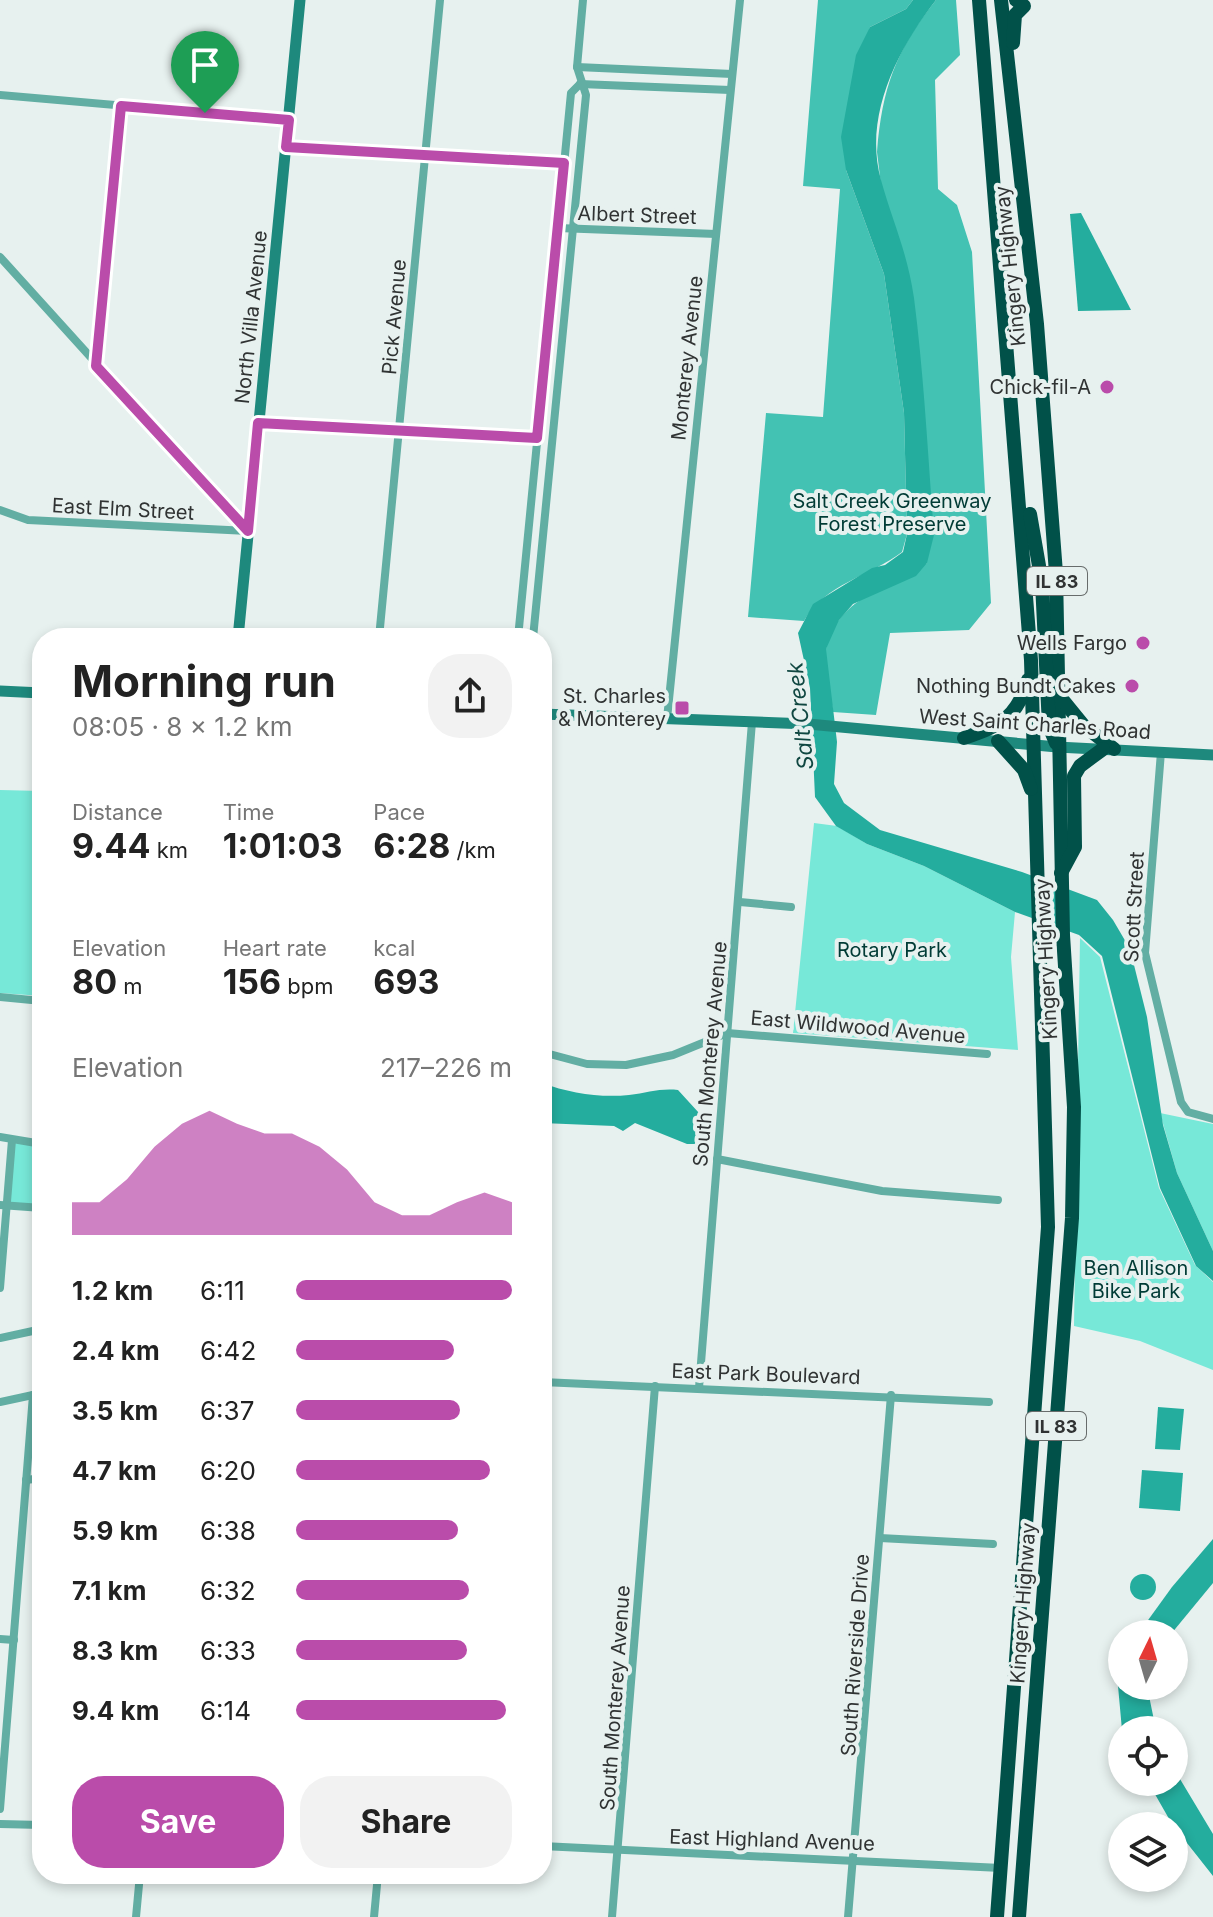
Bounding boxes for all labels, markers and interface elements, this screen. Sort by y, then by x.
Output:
pin [171,31,239,113]
icon: arrive [183,43,227,87]
street label: Kingery Highway [990,184,1030,348]
street label: Albert Street [577,201,697,229]
street label: North Villa Avenue [230,229,272,405]
street label: Pick Avenue [377,258,411,376]
street label: Monterey Avenue [666,274,708,442]
place label: Chick-fil-A [990,375,1091,399]
marker: Chick-fil-A [1098,378,1116,396]
park label: Salt Creek Greenway Forest Preserve [793,489,991,536]
street label: East Elm Street [51,493,195,525]
road number: IL 83 [1027,567,1087,595]
place label: Wells Fargo [1017,631,1127,655]
marker: Wells Fargo [1134,634,1152,652]
text: Morning run [72,654,336,708]
button: share [428,654,512,738]
water label: Salt Creek [781,660,819,771]
place label: Nothing Bundt Cakes [916,674,1116,698]
marker: Nothing Bundt Cakes [1123,677,1141,695]
place label: St. Charles & Monterey [558,684,666,731]
marker: St. Charles & Monterey [673,699,691,717]
street label: West Saint Charles Road [918,704,1152,744]
text: 08:05 · 8 × 1.2 km [72,711,293,742]
text: Distance [72,799,163,825]
text: Time [223,799,274,825]
text: Pace [373,799,425,825]
text: 9.44 [72,825,150,866]
text: 1:01:03 [223,825,343,866]
text: 6:28 [373,825,450,866]
text: km [150,837,188,863]
text: /km [450,837,496,863]
street label: Scott Street [1119,851,1149,963]
street label: Kingery Highway [1030,878,1062,1040]
text: Elevation [72,935,166,961]
text: Heart rate [223,935,327,961]
text: kcal [373,935,415,961]
park label: Rotary Park [837,938,947,962]
street label: South Monterey Avenue [688,940,732,1168]
text: 80 [72,961,117,1002]
text: 156 [223,961,281,1002]
text: 693 [373,961,439,1002]
text: m [117,973,143,999]
text: bpm [281,973,334,999]
street label: East Wildwood Avenue [749,1006,967,1048]
text: Elevation [72,1052,183,1083]
text: 217–226 m [380,1052,512,1083]
park label: Ben Allison Bike Park [1084,1256,1188,1303]
text: 1.2 km [72,1275,153,1306]
text: 6:11 [200,1275,245,1306]
text: 2.4 km [72,1335,160,1366]
text: 6:42 [200,1335,256,1366]
street label: East Park Boulevard [671,1359,861,1389]
text: 3.5 km [72,1395,158,1426]
text: 6:37 [200,1395,254,1426]
road number: IL 83 [1026,1412,1086,1440]
text: 4.7 km [72,1455,157,1486]
text: 6:20 [200,1455,256,1486]
text: 5.9 km [72,1515,158,1546]
text: 6:38 [200,1515,256,1546]
street label: Kingery Highway [1005,1522,1041,1684]
street label: South Riverside Drive [836,1553,874,1757]
text: 7.1 km [72,1575,146,1606]
text: 6:32 [200,1575,256,1606]
street label: South Monterey Avenue [595,1584,635,1812]
north arrow [1108,1620,1188,1700]
map controls [1108,1620,1188,1892]
text: 8.3 km [72,1635,158,1666]
text: 6:33 [200,1635,256,1666]
text: 9.4 km [72,1695,159,1726]
text: 6:14 [200,1695,251,1726]
button: locate [1108,1716,1188,1796]
button: Save [72,1776,284,1868]
button: Share [300,1776,512,1868]
button: layers [1108,1812,1188,1892]
street label: East Highland Avenue [669,1824,875,1856]

